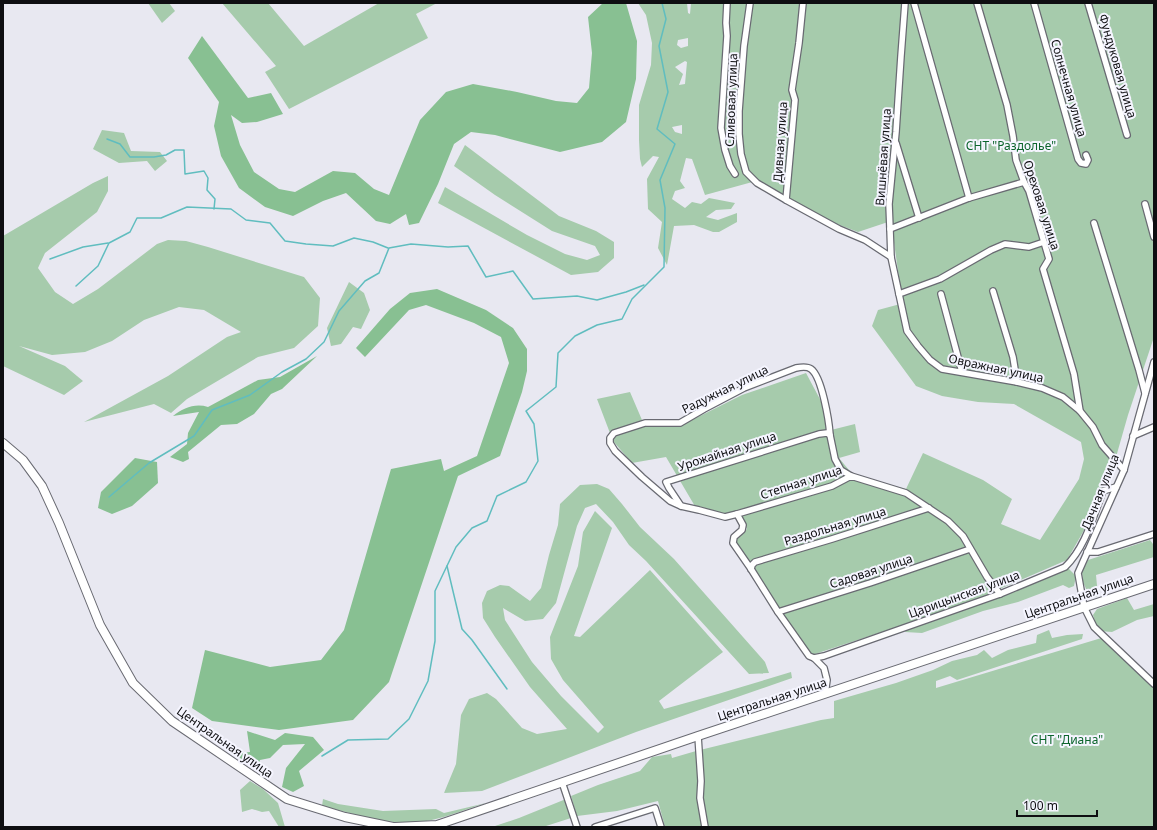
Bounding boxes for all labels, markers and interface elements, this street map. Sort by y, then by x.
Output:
street label: Фундуковая улица [1095,12,1141,120]
street label: Солнечная улица [1047,37,1091,139]
street label: Сливовая улица [721,53,741,147]
street label: Дивная улица [769,101,791,183]
street label: Вишнёвая улица [871,108,895,206]
park label: СНТ "Раздолье" [966,137,1056,154]
street label: Ореховая улица [1019,158,1065,252]
street label: Овражная улица [947,350,1045,386]
street label: Радужная улица [679,361,771,417]
street label: Урожайная улица [676,427,778,475]
street label: Дачная улица [1077,451,1123,533]
street label: Степная улица [758,461,844,503]
street label: Раздольная улица [782,502,888,550]
street label: Садовая улица [827,550,915,592]
street label: Царицынская улица [906,566,1022,622]
street label: Центральная улица [1022,569,1136,623]
street label: Центральная улица [715,673,829,725]
street label: Центральная улица [173,702,277,782]
park label: СНТ "Диана" [1031,731,1103,748]
scale bar [1017,792,1097,818]
text: 100 m [1023,797,1058,814]

